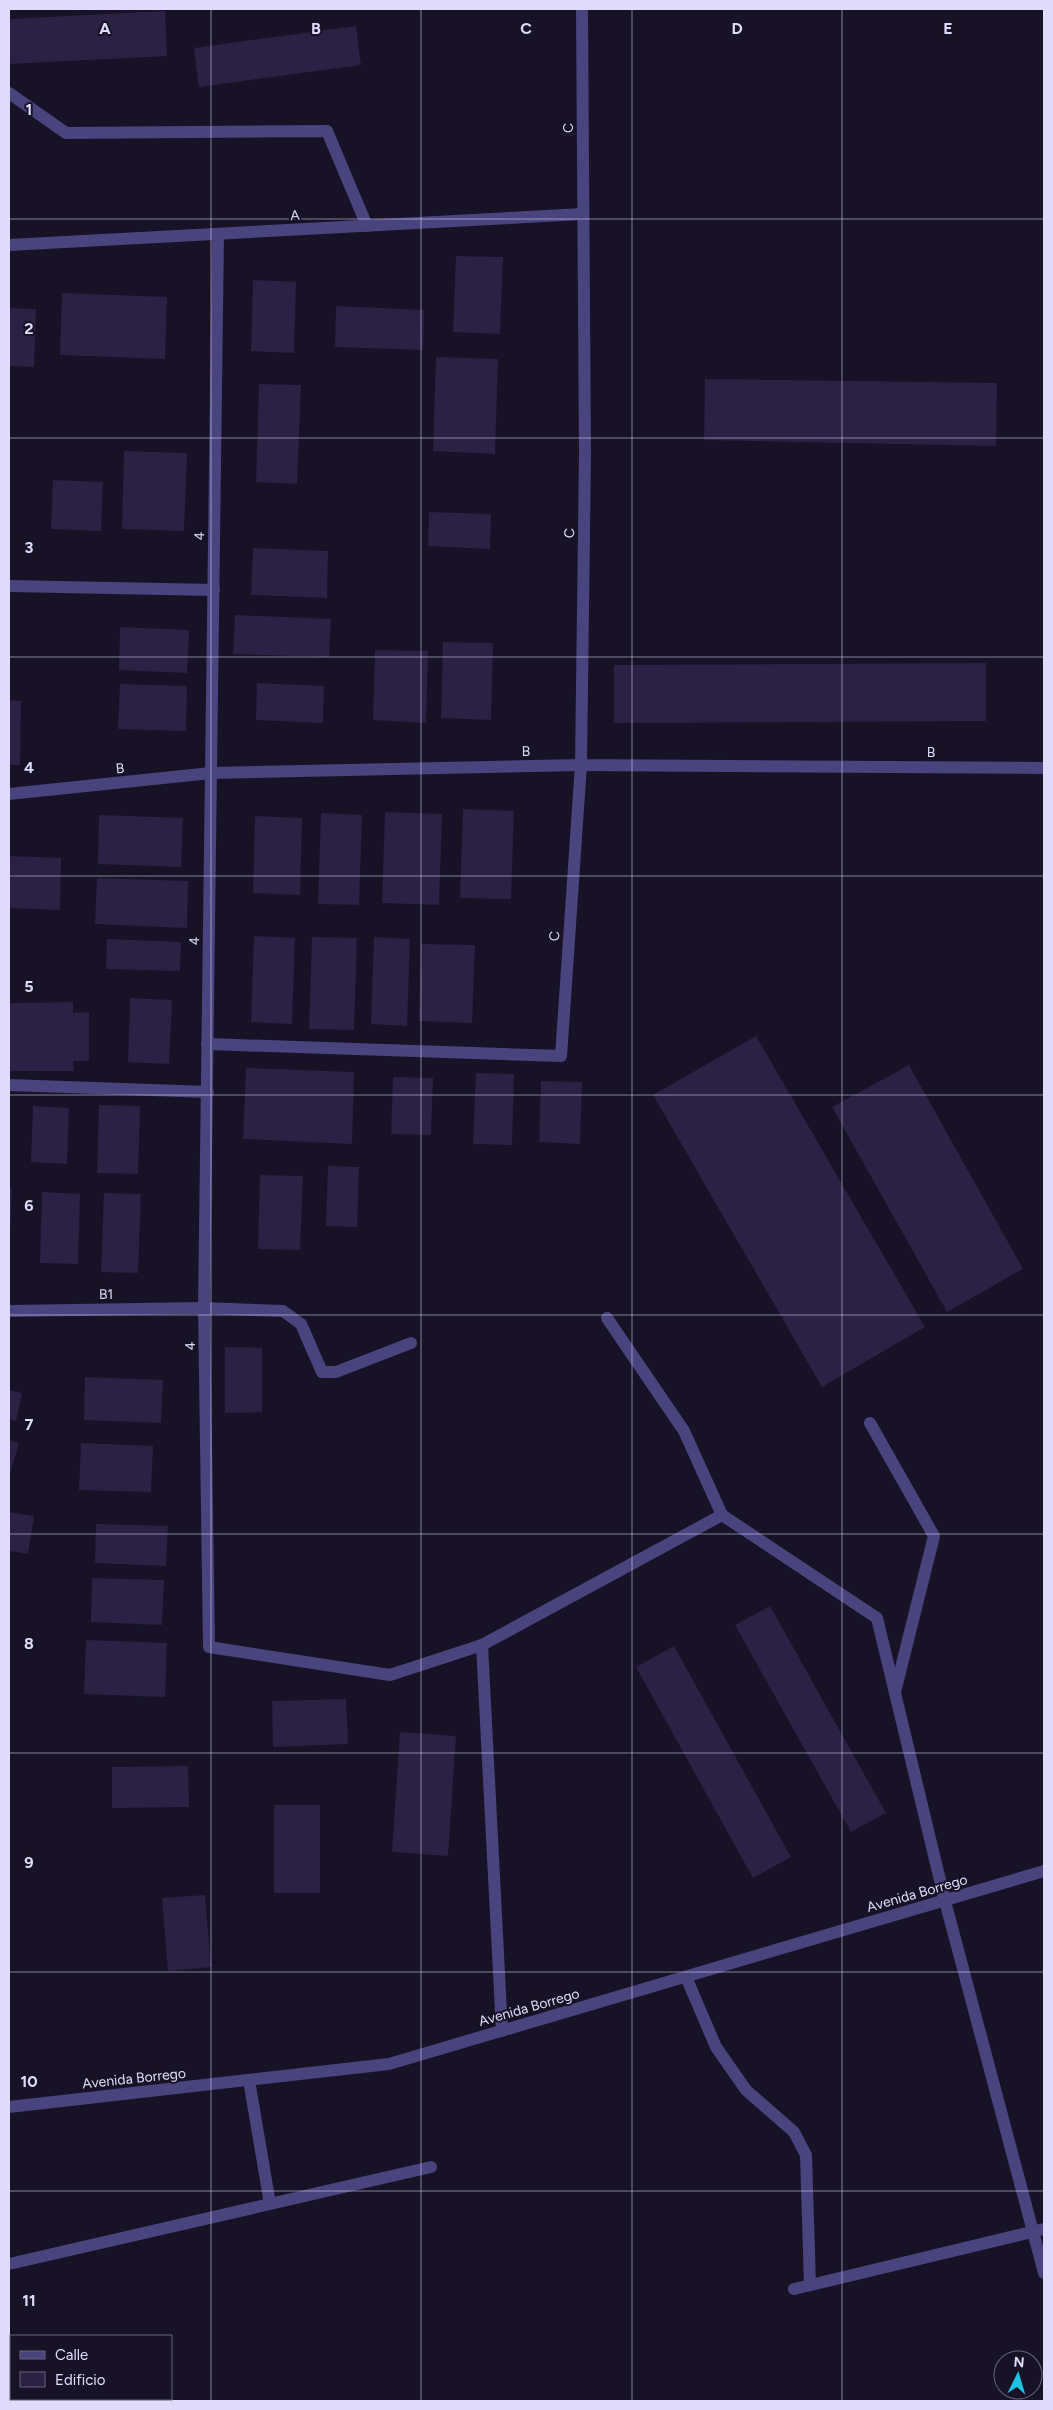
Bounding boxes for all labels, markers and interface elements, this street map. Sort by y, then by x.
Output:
text: A [99,19,111,38]
text: B [311,19,321,38]
text: C [520,19,532,38]
text: D [731,19,743,38]
text: E [943,19,953,38]
text: 1 [26,100,32,119]
street label: C [560,123,577,133]
street label: A [290,207,301,224]
text: 2 [24,319,34,338]
street label: C [561,528,578,538]
street label: 4 [191,531,208,541]
text: 3 [25,538,34,557]
street label: B [522,743,530,760]
street label: B [927,744,935,761]
text: 4 [24,758,34,777]
street label: B [115,760,125,777]
street label: C [546,930,563,942]
street label: 4 [186,936,203,946]
text: 5 [24,977,34,996]
text: 6 [24,1196,34,1215]
street label: B1 [99,1286,113,1303]
street label: 4 [182,1341,199,1350]
text: 7 [25,1415,34,1434]
text: 8 [24,1634,34,1653]
text: 9 [24,1853,34,1872]
street label: Avenida Borrego [865,1871,969,1916]
street label: Avenida Borrego [477,1985,581,2030]
street label: Avenida Borrego [81,2065,187,2092]
text: 10 [20,2072,38,2091]
text: 11 [22,2291,36,2310]
legend [10,2335,172,2400]
text: Calle [55,2346,88,2364]
north arrow [993,2350,1043,2400]
text: N [1013,2354,1025,2371]
text: Edificio [55,2371,106,2389]

